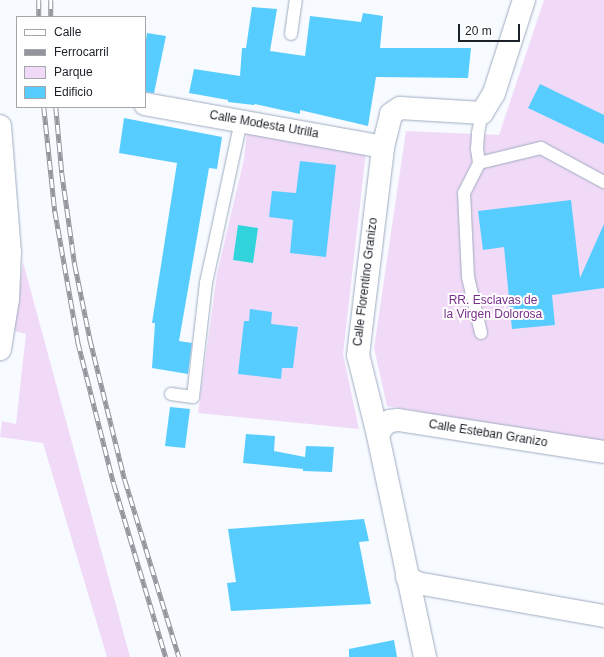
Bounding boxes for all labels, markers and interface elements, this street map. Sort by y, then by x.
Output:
legend [16,16,146,108]
scale bar [460,16,522,42]
text: 20 m [465,24,492,38]
text: Calle [54,25,81,39]
text: Ferrocarril [54,45,109,59]
text: Parque [54,65,93,79]
text: Edificio [54,85,93,99]
street label: Calle Modesta Utrilla [208,108,320,142]
street label: Calle Florentino Granizo [351,217,381,347]
park label: RR. Esclavas de la Virgen Dolorosa [444,294,542,322]
street label: Calle Esteban Granizo [428,417,548,451]

